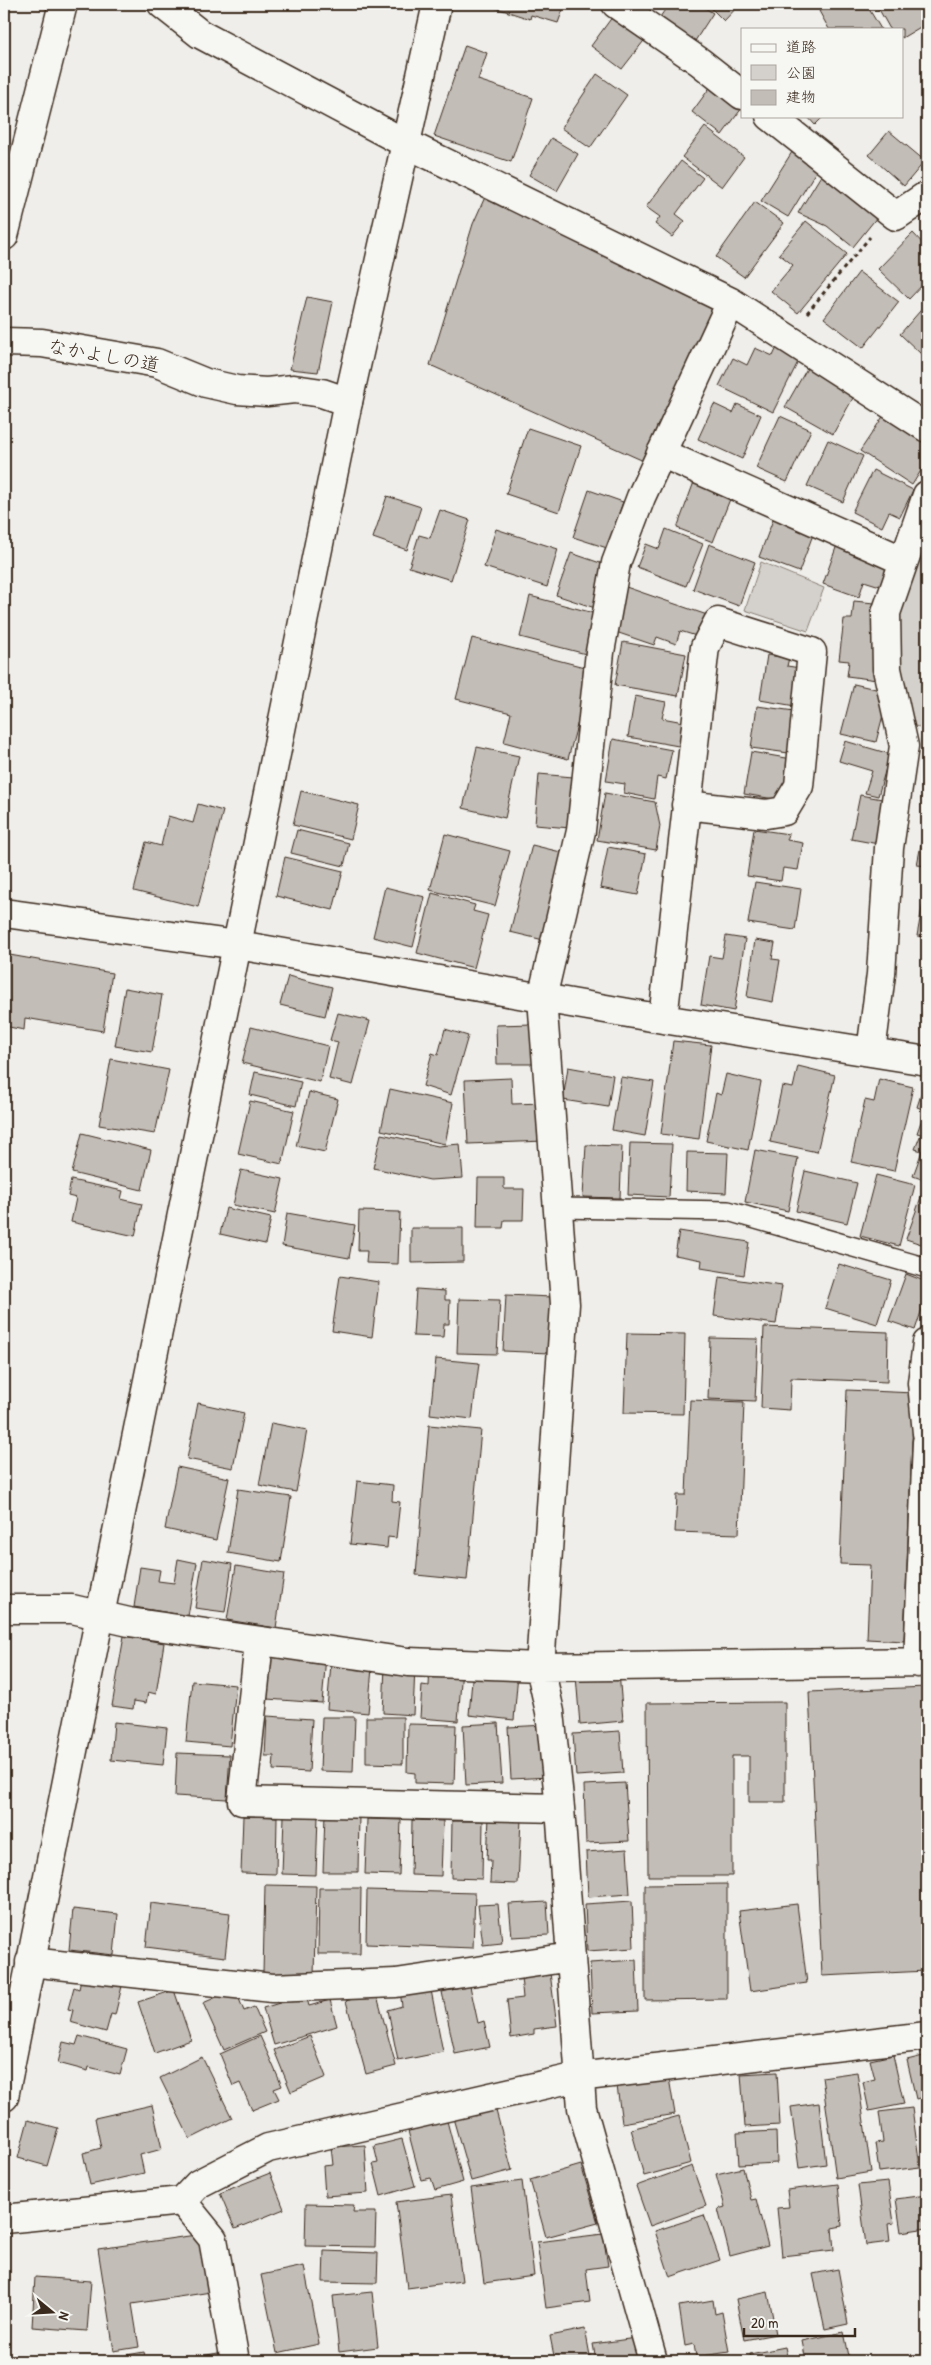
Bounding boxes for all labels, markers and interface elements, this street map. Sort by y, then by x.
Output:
legend [741,28,904,118]
text: 道路 [786,36,816,57]
text: 公園 [786,62,816,83]
text: 建物 [786,86,816,107]
street label: なかよしの道 [46,332,162,378]
north arrow [28,2288,78,2338]
scale bar [744,2305,855,2337]
text: N [54,2310,75,2323]
text: 20 m [751,2312,778,2333]

